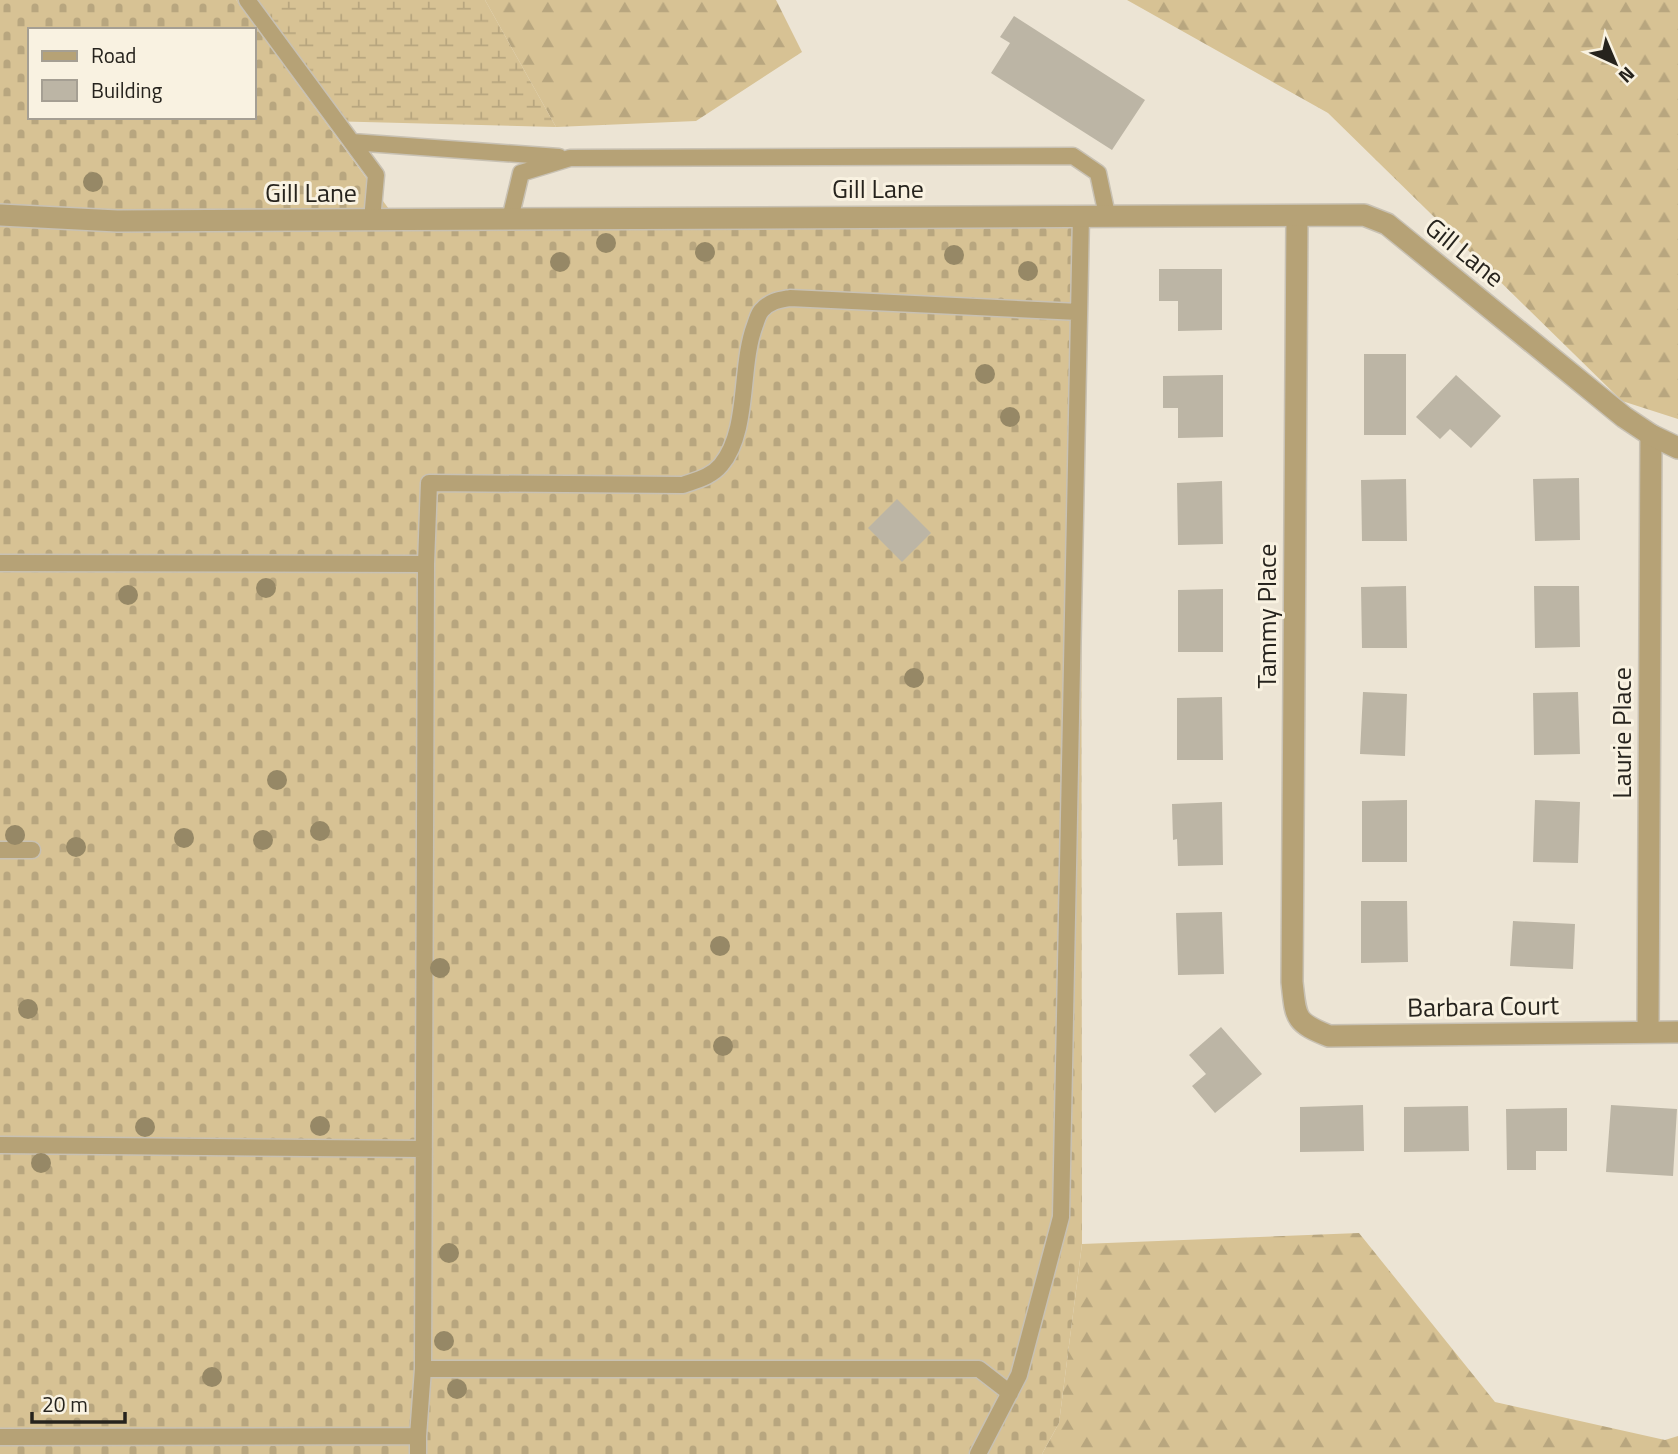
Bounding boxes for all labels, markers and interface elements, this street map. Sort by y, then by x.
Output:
legend [28,28,256,119]
north arrow [1580,28,1650,98]
text: Road [91,39,136,71]
text: N [1612,61,1642,91]
text: Building [91,74,163,106]
street label: Gill Lane [832,169,924,208]
street label: Gill Lane [265,173,357,212]
street label: Gill Lane [1417,208,1513,296]
street label: Tammy Place [1247,544,1286,688]
street label: Laurie Place [1602,667,1641,799]
street label: Barbara Court [1407,985,1559,1027]
scale bar [32,1380,124,1424]
text: 20 m [42,1388,88,1420]

